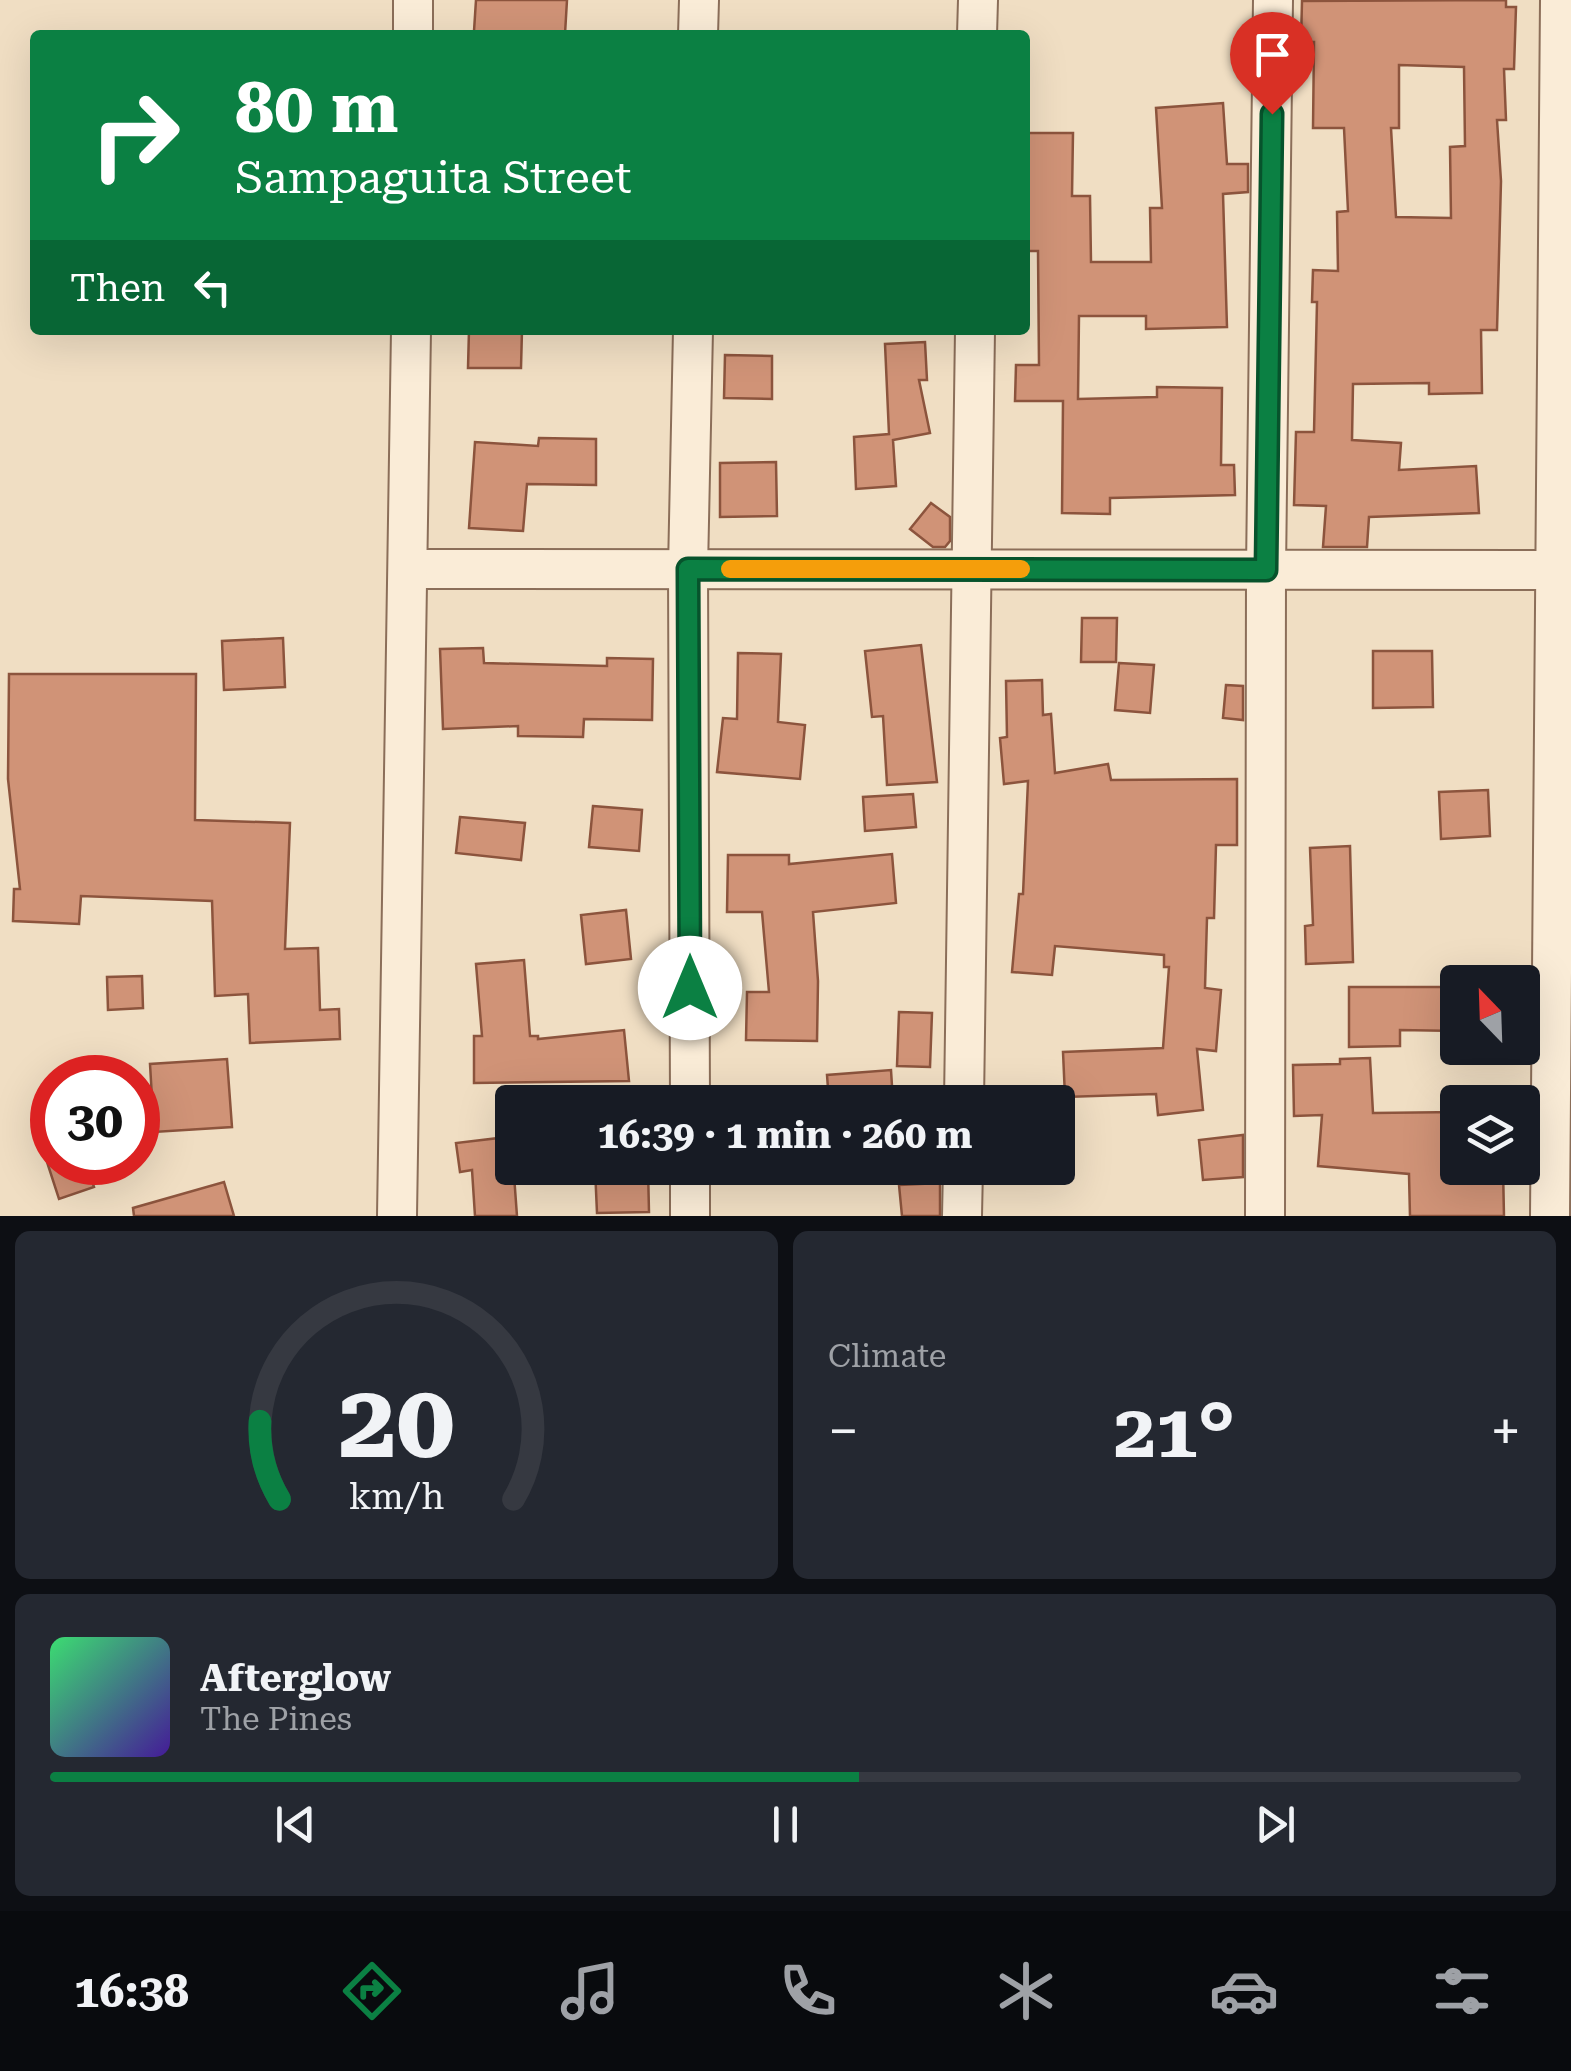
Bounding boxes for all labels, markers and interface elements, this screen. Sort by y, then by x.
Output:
pin [1230,12,1315,115]
icon: arrive [1245,27,1300,82]
text: 80 m [235,67,399,149]
icon: right [70,70,200,200]
text: Sampaguita Street [235,151,631,204]
icon: left [185,260,240,315]
text: Then [70,266,165,310]
position arrow [638,936,742,1040]
north arrow [1440,965,1540,1065]
map controls [1440,965,1540,1185]
speed limit sign: 30 [30,1055,160,1185]
button: layers [1440,1085,1540,1185]
text: 16:39 · 1 min · 260 m [598,1113,972,1157]
text: Climate [828,1337,946,1375]
text: 20 [338,1361,455,1482]
text: 21° [1114,1387,1235,1475]
text: − [828,1399,859,1463]
text: + [1490,1399,1521,1463]
text: km/h [349,1476,444,1518]
text: Afterglow [200,1656,391,1700]
text: The Pines [200,1700,352,1738]
icon: previous [268,1797,323,1852]
icon: pause [758,1797,813,1852]
icon: next [1248,1797,1303,1852]
icon: directions [337,1956,407,2026]
icon: music [555,1956,625,2026]
icon: phone [773,1956,843,2026]
icon: climate [991,1956,1061,2026]
icon: car [1209,1956,1279,2026]
icon: filters [1427,1956,1497,2026]
text: 16:38 [74,1965,189,2018]

